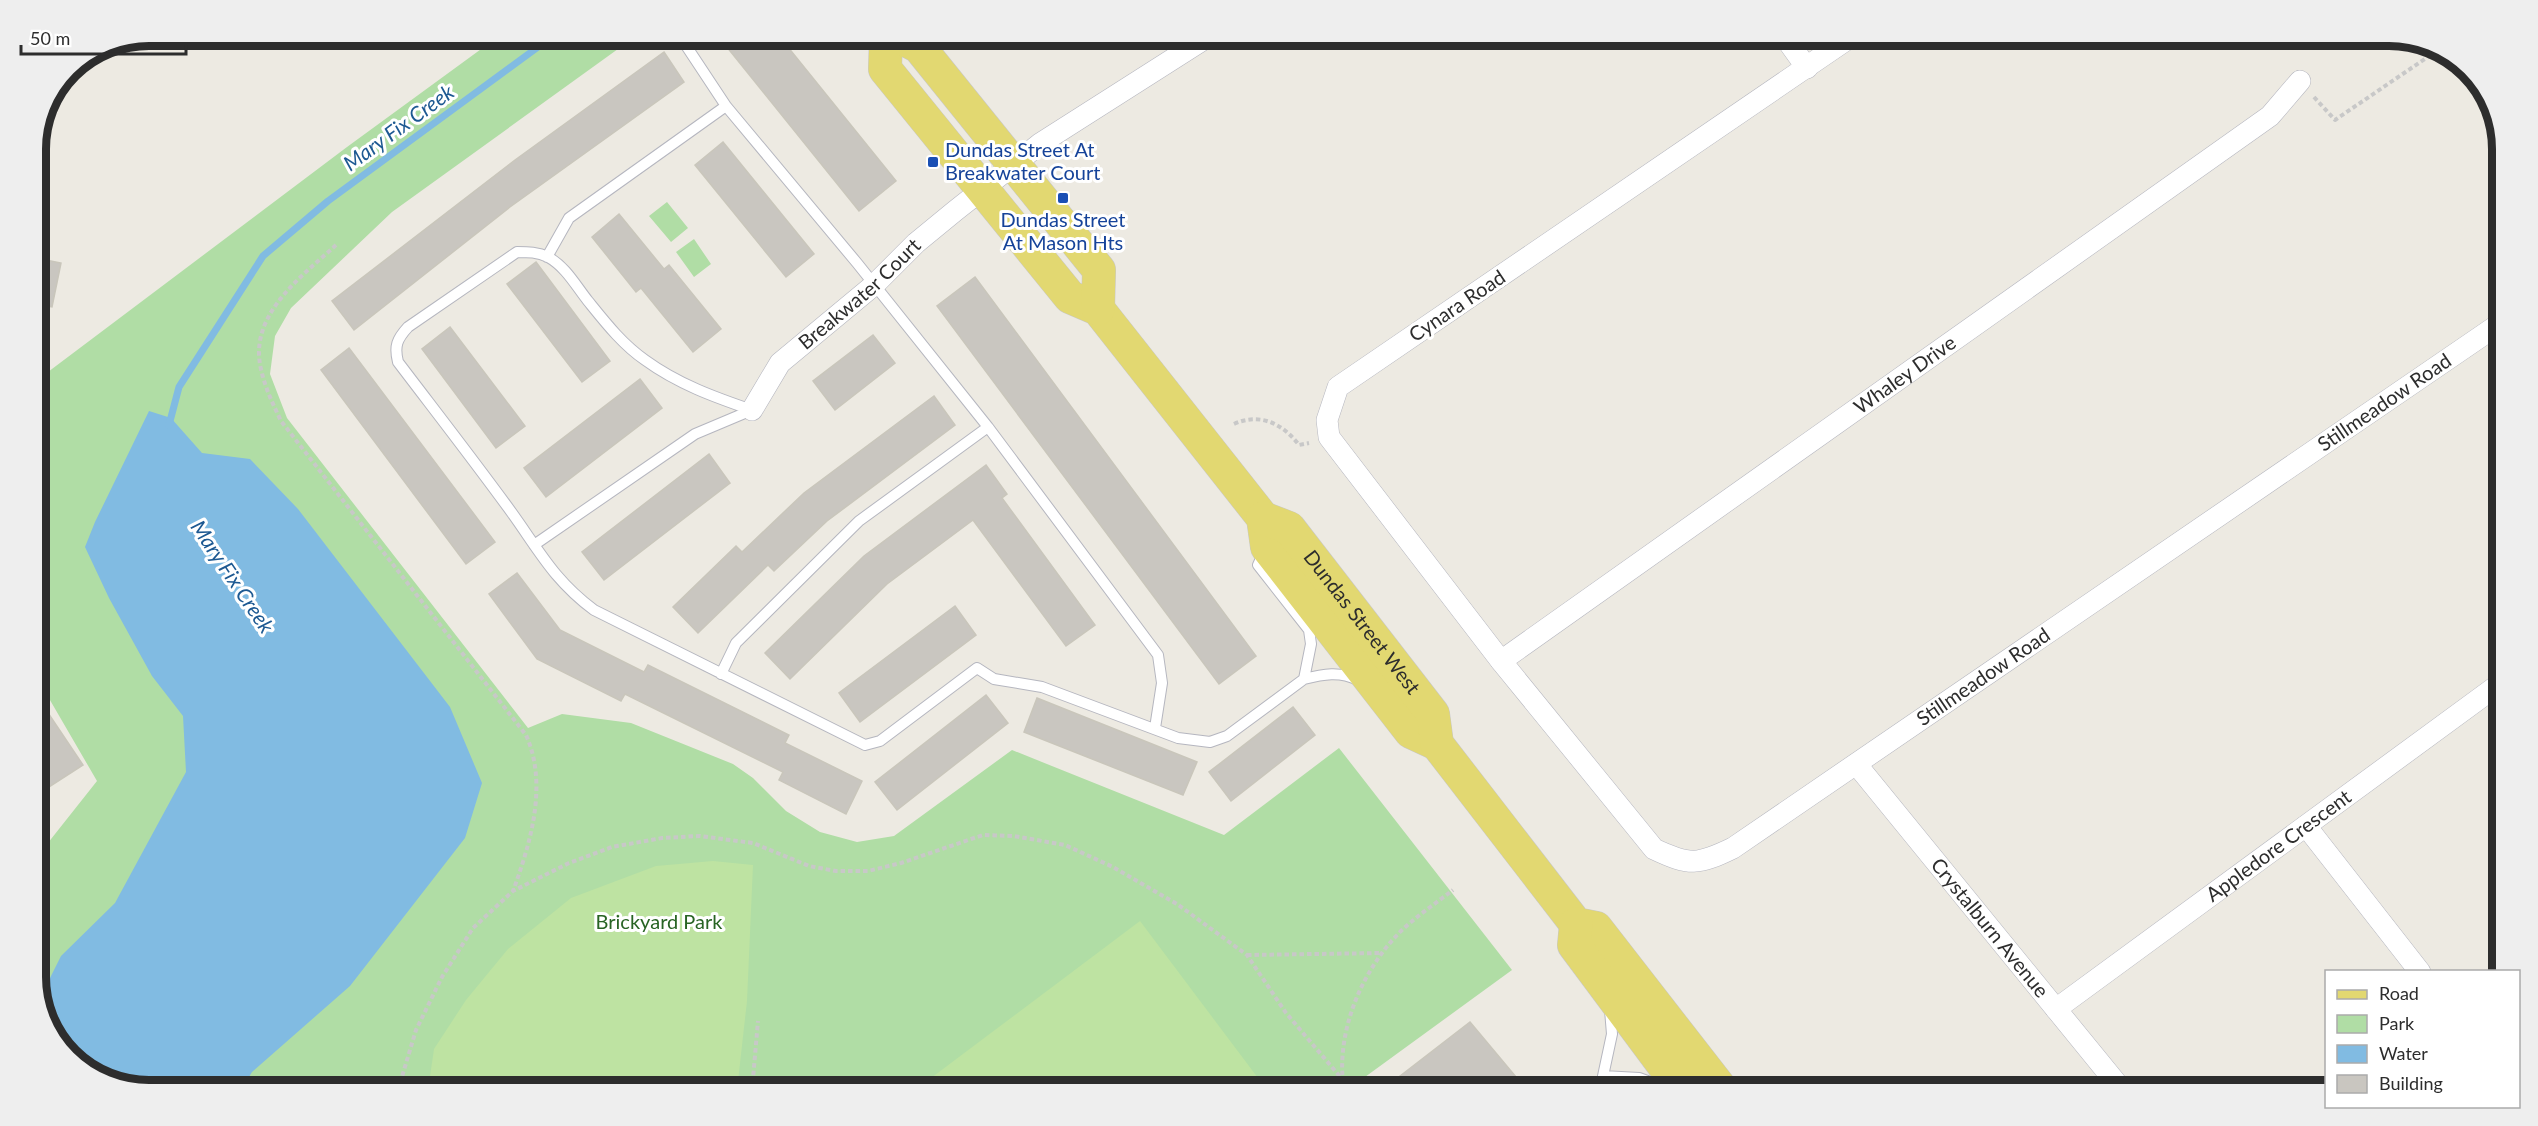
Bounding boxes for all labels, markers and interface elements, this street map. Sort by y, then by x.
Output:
scale bar [21,18,186,56]
text: 50 m [30,27,70,49]
water label: Mary Fix Creek [338,78,459,175]
place label: Dundas Street At Breakwater Court [945,137,1100,184]
marker: Dundas Street At Breakwater Court [926,155,940,169]
marker: Dundas Street At Mason Hts [1056,191,1070,205]
place label: Dundas Street At Mason Hts [1001,207,1125,254]
street label: Breakwater Court [793,233,925,354]
street label: Cynara Road [1404,264,1509,346]
street label: Whaley Drive [1849,330,1960,418]
street label: Stillmeadow Road [2313,348,2455,456]
water label: Mary Fix Creek [186,515,281,638]
street label: Dundas Street West [1299,545,1426,698]
street label: Stillmeadow Road [1911,622,2054,730]
street label: Appledore Crescent [2201,784,2355,906]
street label: Crystalburn Avenue [1927,853,2054,1002]
park label: Brickyard Park [596,909,723,933]
legend [2325,970,2520,1108]
text: Road [2379,982,2419,1004]
text: Park [2379,1012,2415,1034]
text: Water [2379,1042,2428,1064]
text: Building [2379,1072,2443,1094]

